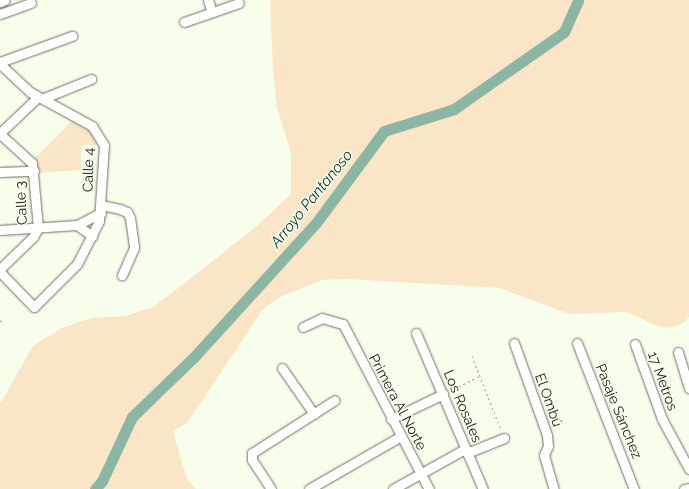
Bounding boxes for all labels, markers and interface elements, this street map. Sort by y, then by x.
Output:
water label: Arroyo Pantanoso [267,147,357,251]
street label: Calle 4 [79,148,97,192]
street label: Calle 3 [11,181,31,225]
street label: 17 Metros [645,349,681,413]
street label: Primera Al Norte [365,351,431,453]
street label: Pasaje Sánchez [592,361,646,461]
street label: Los Rosales [440,367,486,445]
street label: El Ombú [531,371,567,429]

